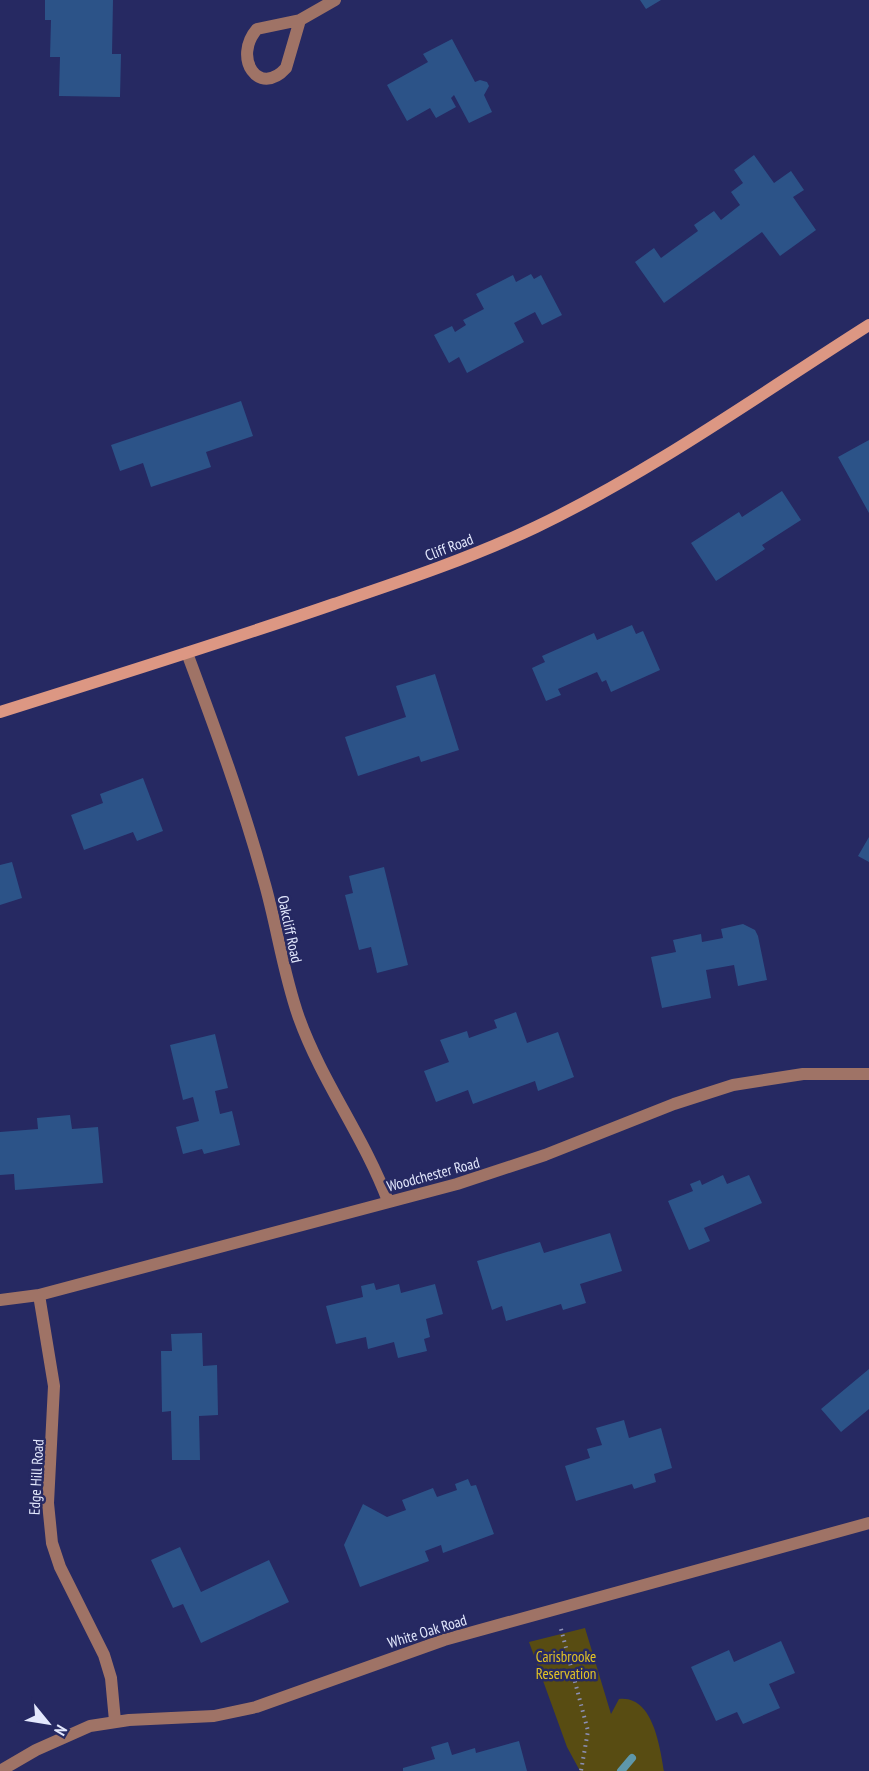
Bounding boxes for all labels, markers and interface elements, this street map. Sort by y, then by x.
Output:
street label: Cliff Road [422,529,476,565]
street label: Oakcliff Road [274,894,306,964]
street label: Woodchester Road [385,1152,481,1196]
street label: Edge Hill Road [25,1439,47,1515]
street label: White Oak Road [385,1610,469,1652]
park label: Carisbrooke Reservation [536,1647,596,1683]
north arrow [18,1693,78,1753]
text: N [50,1722,72,1739]

